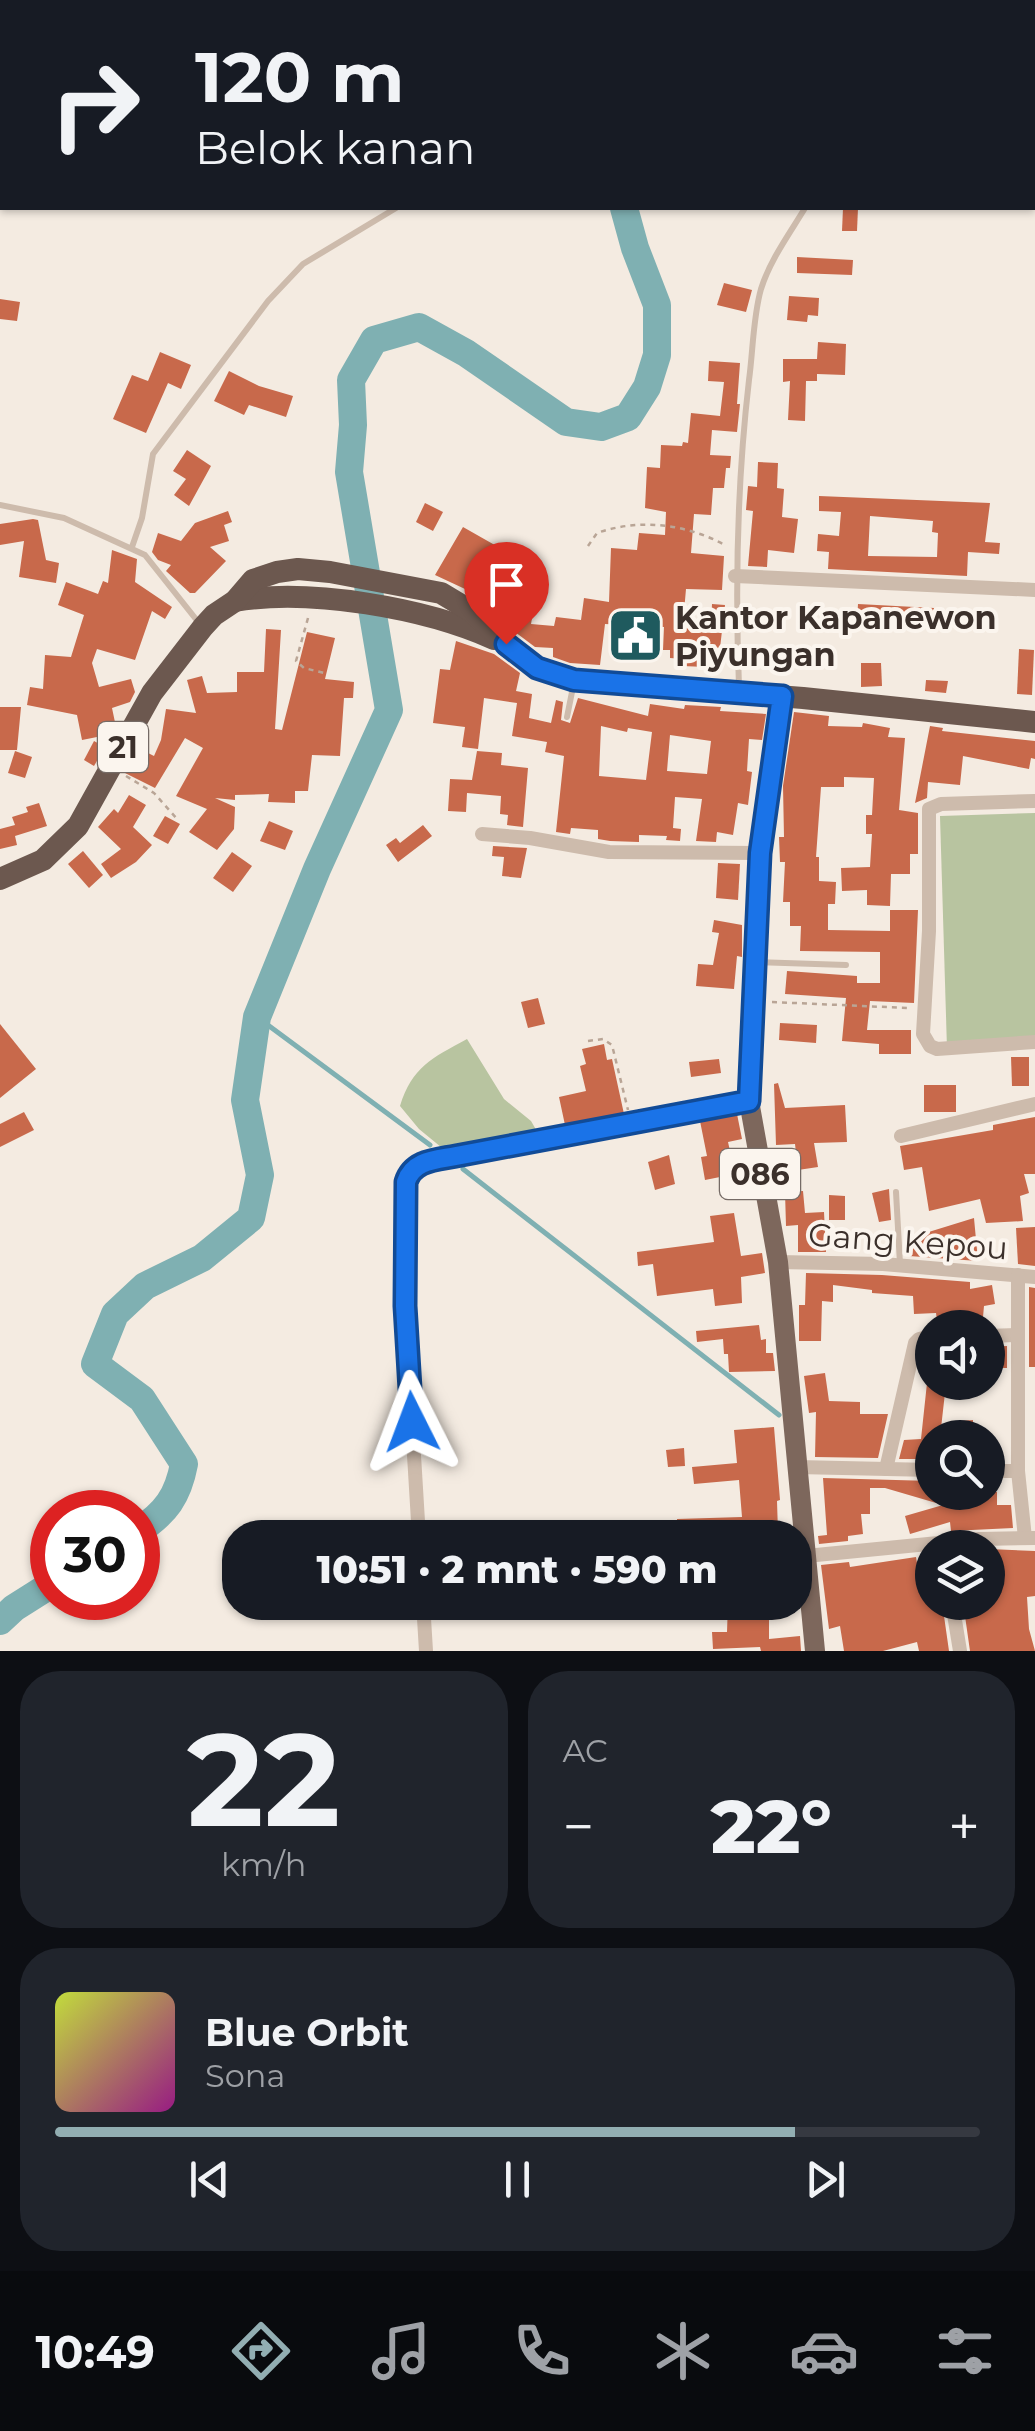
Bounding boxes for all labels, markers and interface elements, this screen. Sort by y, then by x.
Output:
text: 120 m [195,34,405,120]
icon: right [30,40,160,170]
text: Belok kanan [195,120,476,175]
pin [464,542,549,645]
icon: arrive [479,557,534,612]
place label: Kantor Kapanewon Piyungan [675,598,997,674]
public building icon: Kantor Kapanewon Piyungan [606,605,666,665]
road number: 21 [98,722,148,772]
road number: 086 [720,1149,800,1199]
street label: Gang Kepou [807,1215,1009,1267]
map controls [915,1310,1005,1620]
button: sound [915,1310,1005,1400]
position arrow [360,1370,464,1474]
button: search [915,1420,1005,1510]
speed limit sign: 30 [30,1490,160,1620]
button: layers [915,1530,1005,1620]
text: 10:51 · 2 mnt · 590 m [317,1546,717,1593]
text: 22 [187,1700,340,1859]
text: AC [563,1731,608,1770]
text: 22° [711,1780,832,1872]
text: − [563,1793,594,1860]
text: + [948,1793,980,1860]
text: km/h [221,1845,306,1884]
text: Blue Orbit [205,2009,409,2056]
text: Sona [205,2056,285,2095]
icon: previous [182,2152,237,2207]
icon: pause [490,2152,545,2207]
icon: next [798,2152,853,2207]
icon: directions [226,2316,296,2386]
icon: music [366,2316,436,2386]
icon: phone [507,2316,577,2386]
icon: climate [648,2316,718,2386]
icon: car [789,2316,859,2386]
icon: filters [930,2316,1000,2386]
text: 10:49 [35,2324,155,2379]

